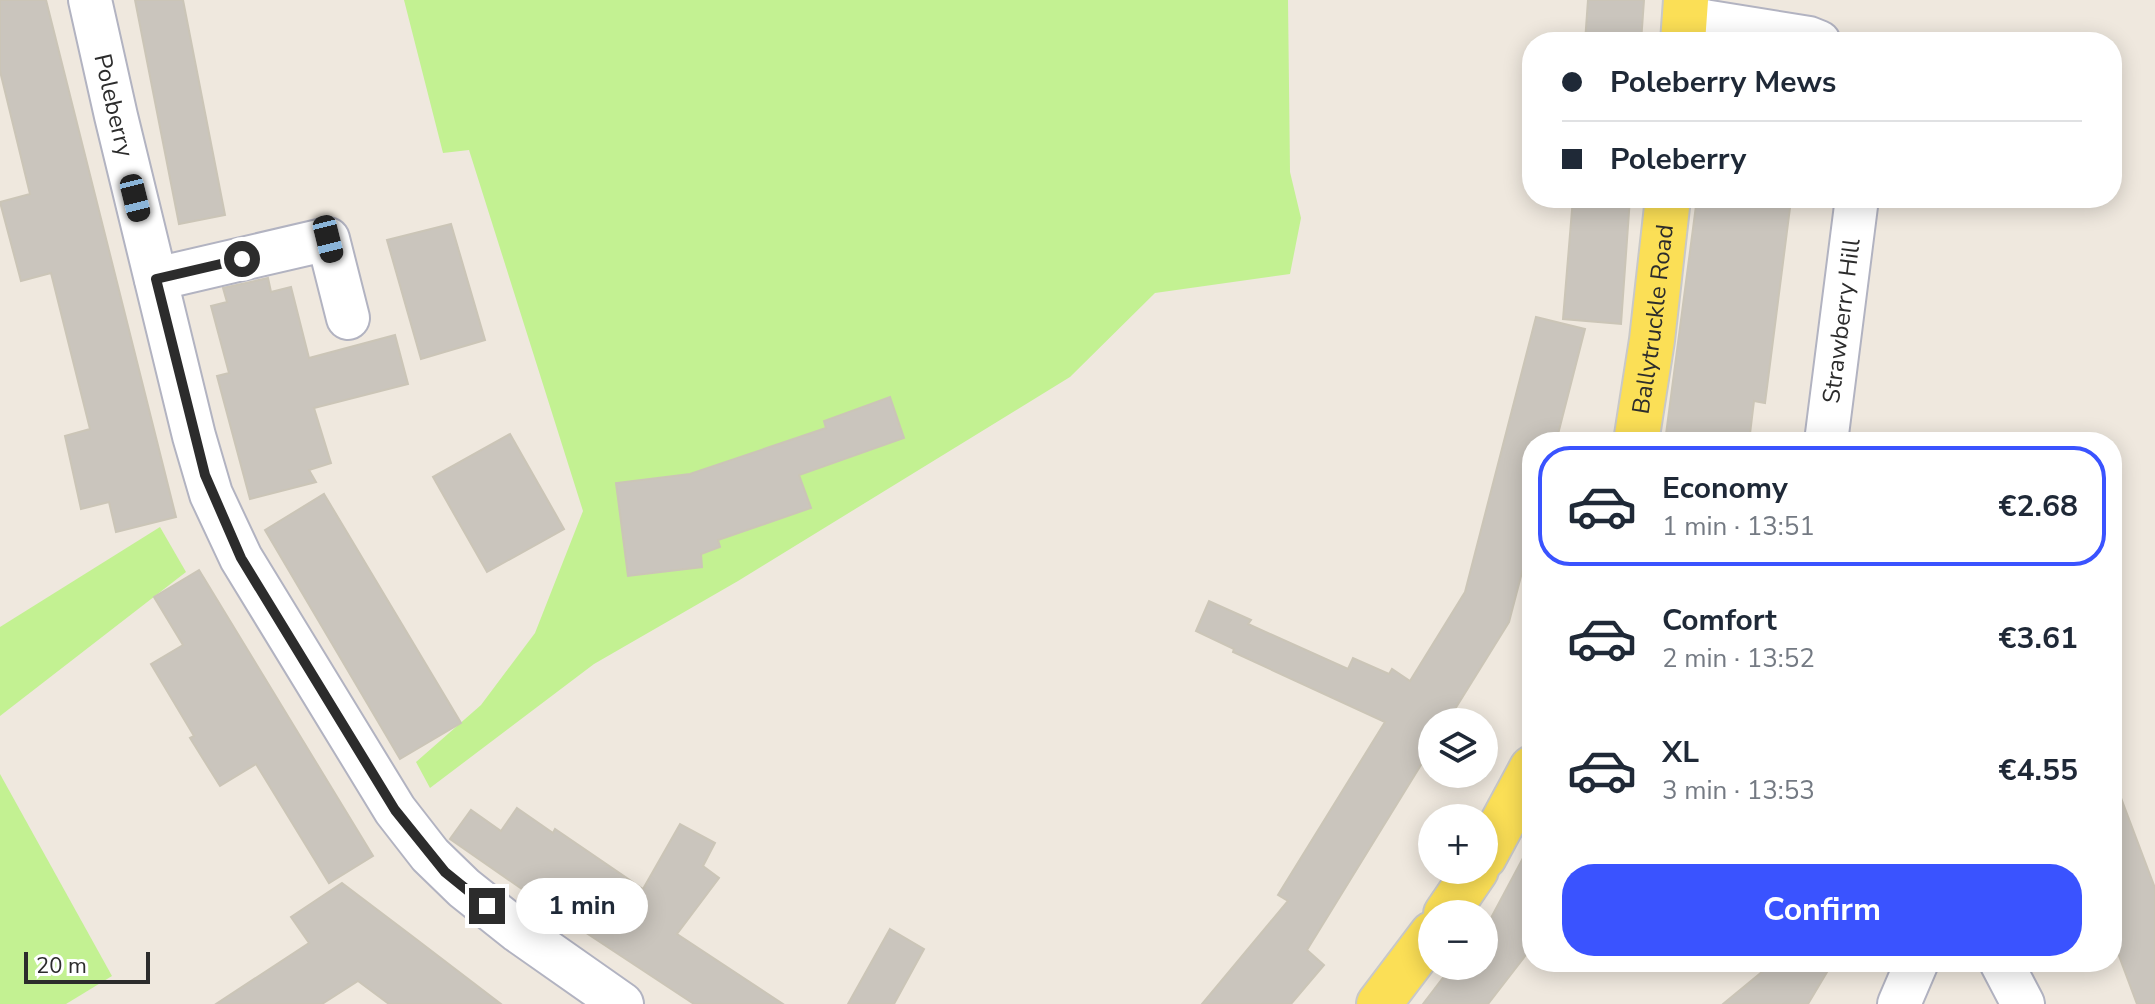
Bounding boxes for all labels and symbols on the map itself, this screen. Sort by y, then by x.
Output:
street label: Poleberry [87,51,142,161]
car [118,172,152,224]
car [311,213,345,265]
street label: Ballytruckle Road [1625,223,1681,416]
street label: Strawberry Hill [1815,237,1868,405]
route start [224,241,260,277]
callout: 1 min [515,878,647,934]
route end [469,888,505,924]
scale bar [24,948,150,984]

